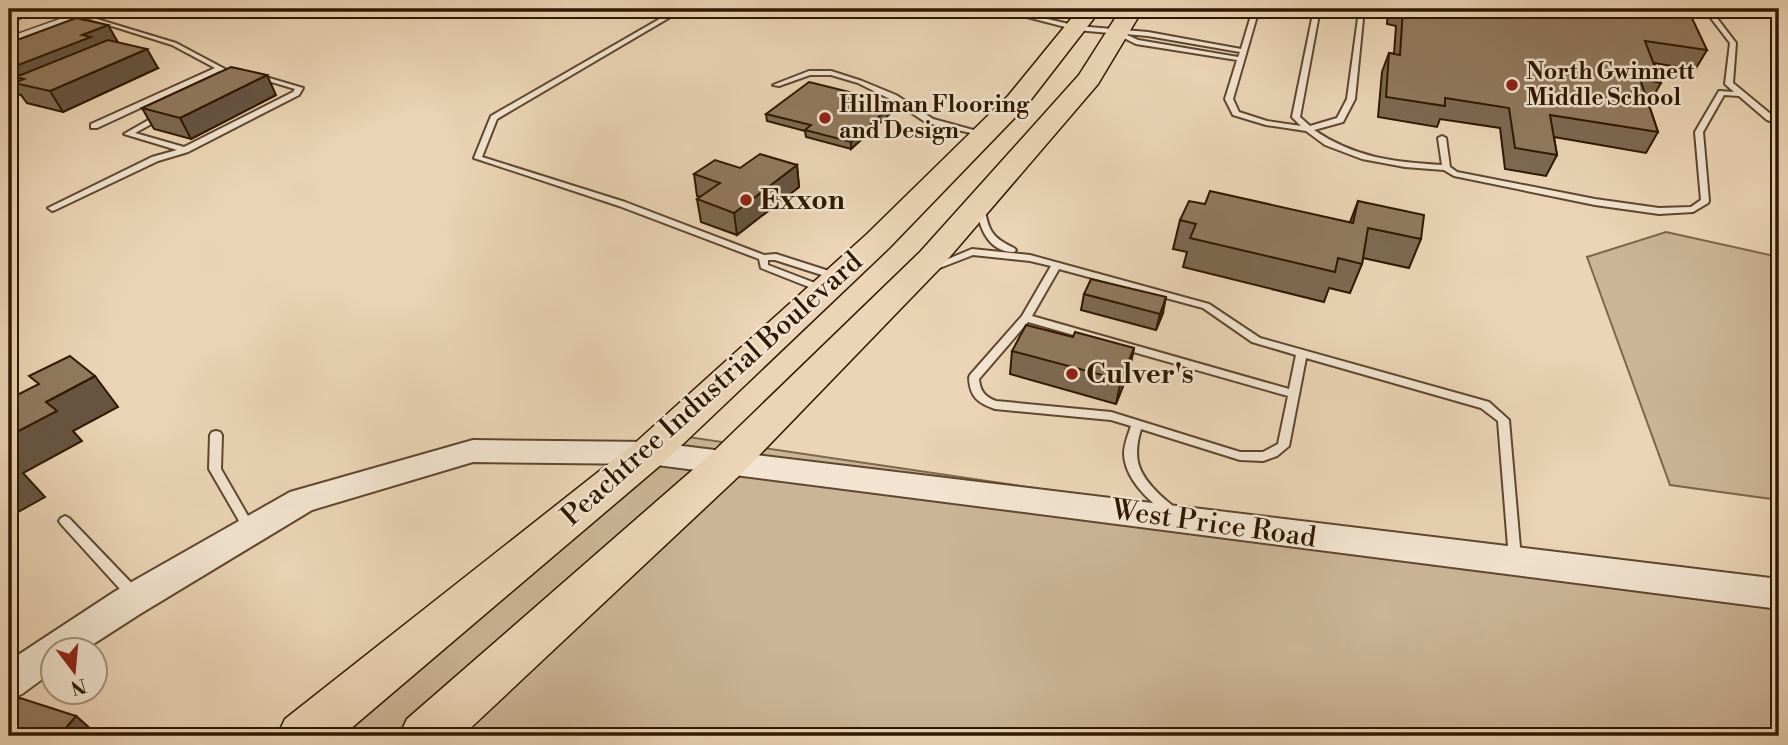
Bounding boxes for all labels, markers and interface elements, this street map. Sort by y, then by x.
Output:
place label: North Gwinnett Middle School [1526,58,1695,112]
marker: North Gwinnett Middle School [1504,77,1520,93]
place label: Hillman Flooring and Design [839,91,1030,145]
marker: Hillman Flooring and Design [817,110,833,126]
place label: Exxon [760,183,845,218]
marker: Exxon [738,192,754,208]
street label: Peachtree Industrial Boulevard [554,244,870,534]
place label: Culver's [1086,357,1194,392]
marker: Culver's [1064,366,1080,382]
street label: West Price Road [1109,492,1318,556]
north arrow [38,636,108,706]
text: N [68,673,89,700]

